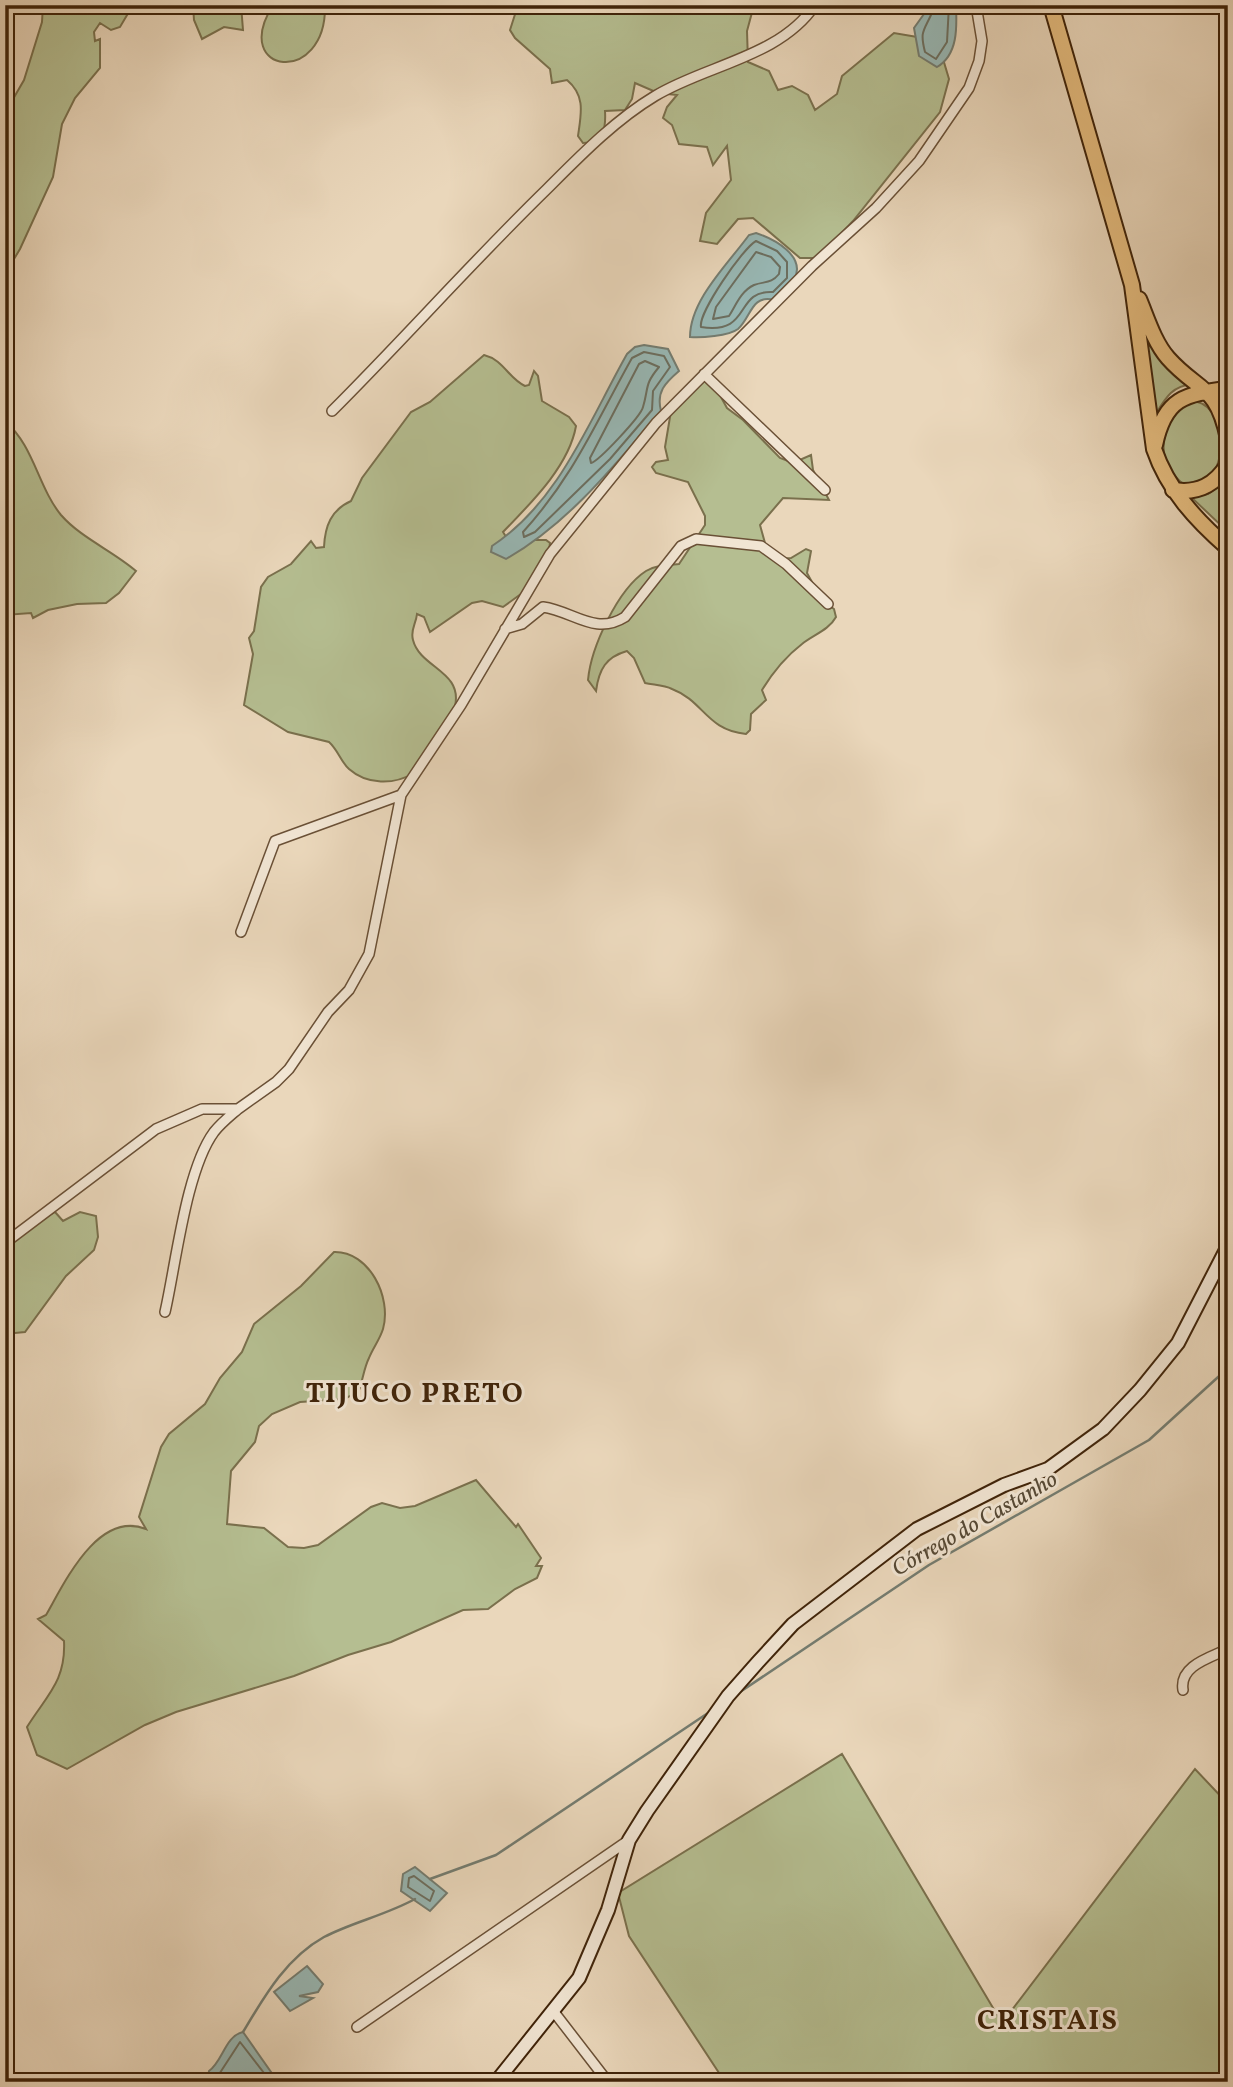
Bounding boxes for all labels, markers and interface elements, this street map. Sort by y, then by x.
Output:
district label: TIJUCO PRETO [305,1375,525,1414]
water label: Córrego do Castanho [886,1464,1064,1585]
district label: CRISTAIS [977,2002,1119,2041]

